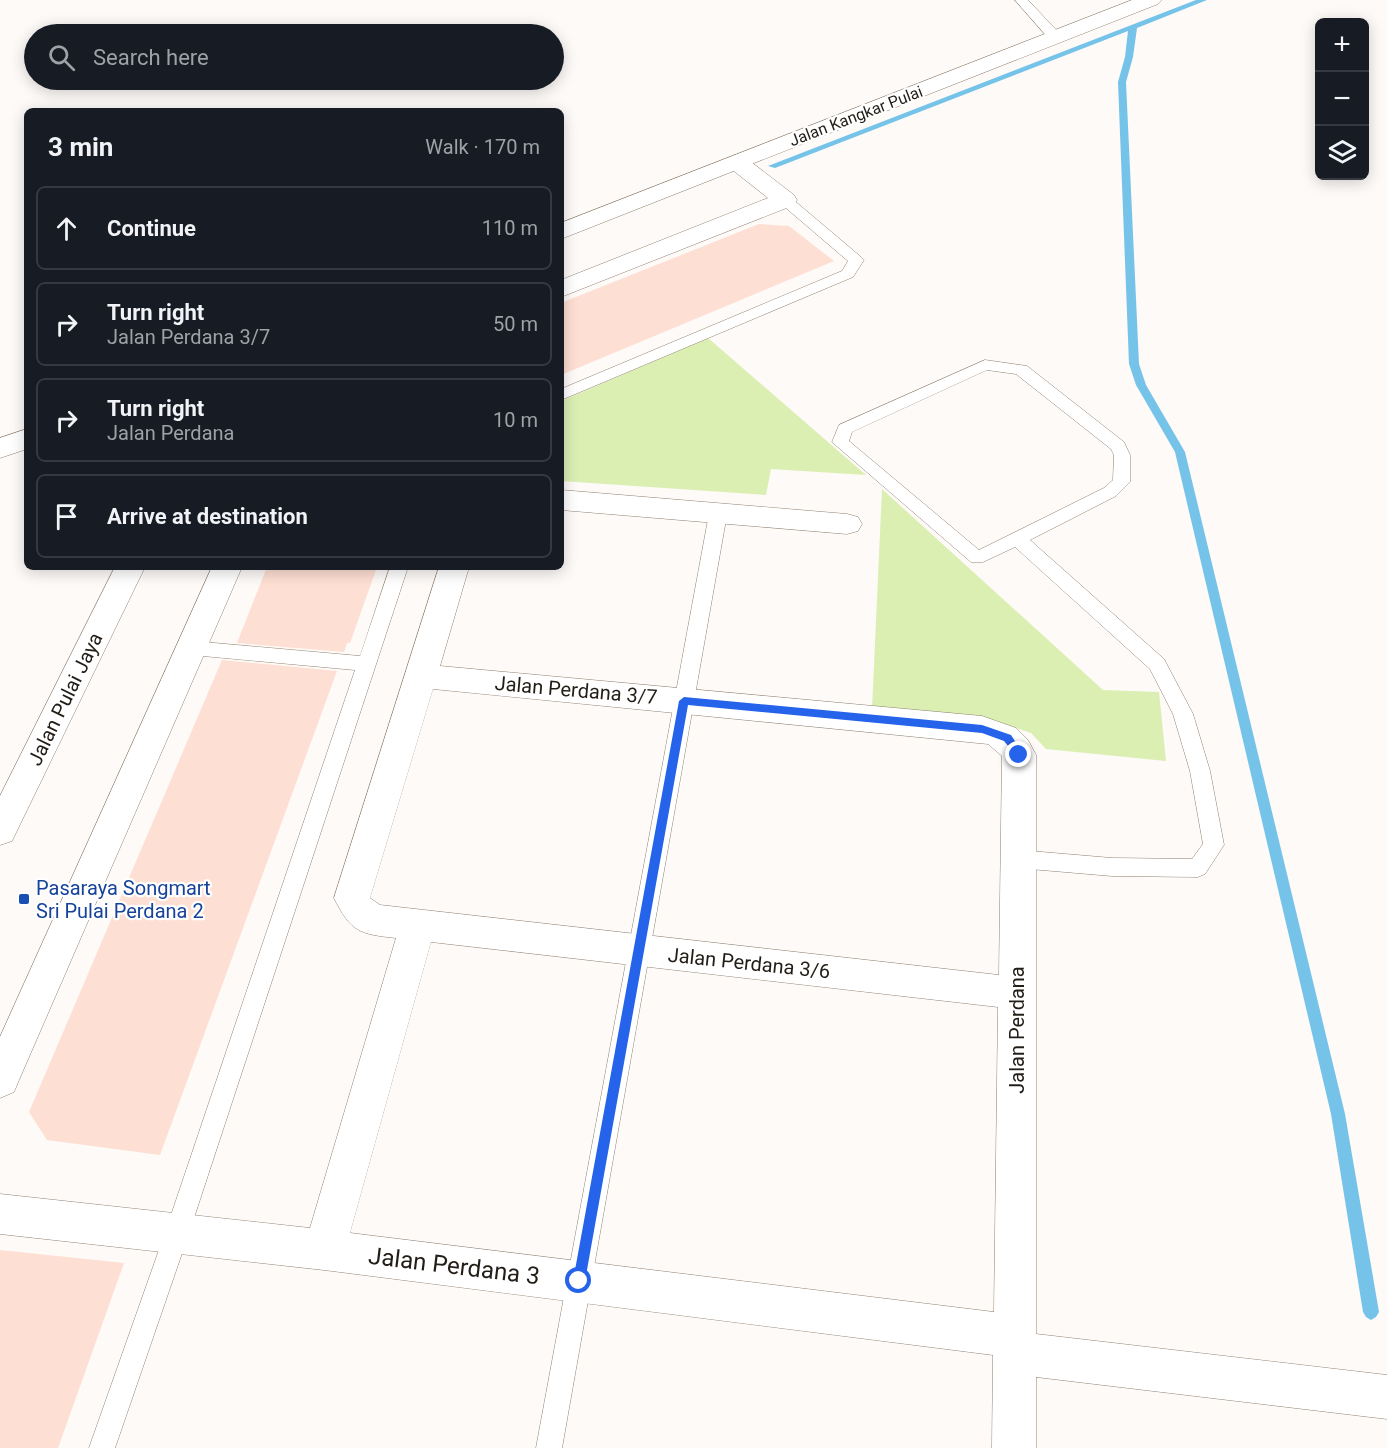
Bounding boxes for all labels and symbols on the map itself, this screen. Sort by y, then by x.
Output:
street label: Jalan Kangkar Pulai [787,82,925,150]
street label: Jalan Pulai Jaya [22,629,108,769]
street label: Jalan Perdana 3/7 [494,671,658,709]
route end [1005,741,1031,767]
place label: Pasaraya Songmart Sri Pulai Perdana 2 [36,876,211,923]
marker: Pasaraya Songmart Sri Pulai Perdana 2 [17,892,31,906]
street label: Jalan Perdana 3/6 [667,943,831,983]
street label: Jalan Perdana [1005,966,1029,1094]
street label: Jalan Perdana 3 [367,1242,541,1290]
route start [565,1267,591,1293]

